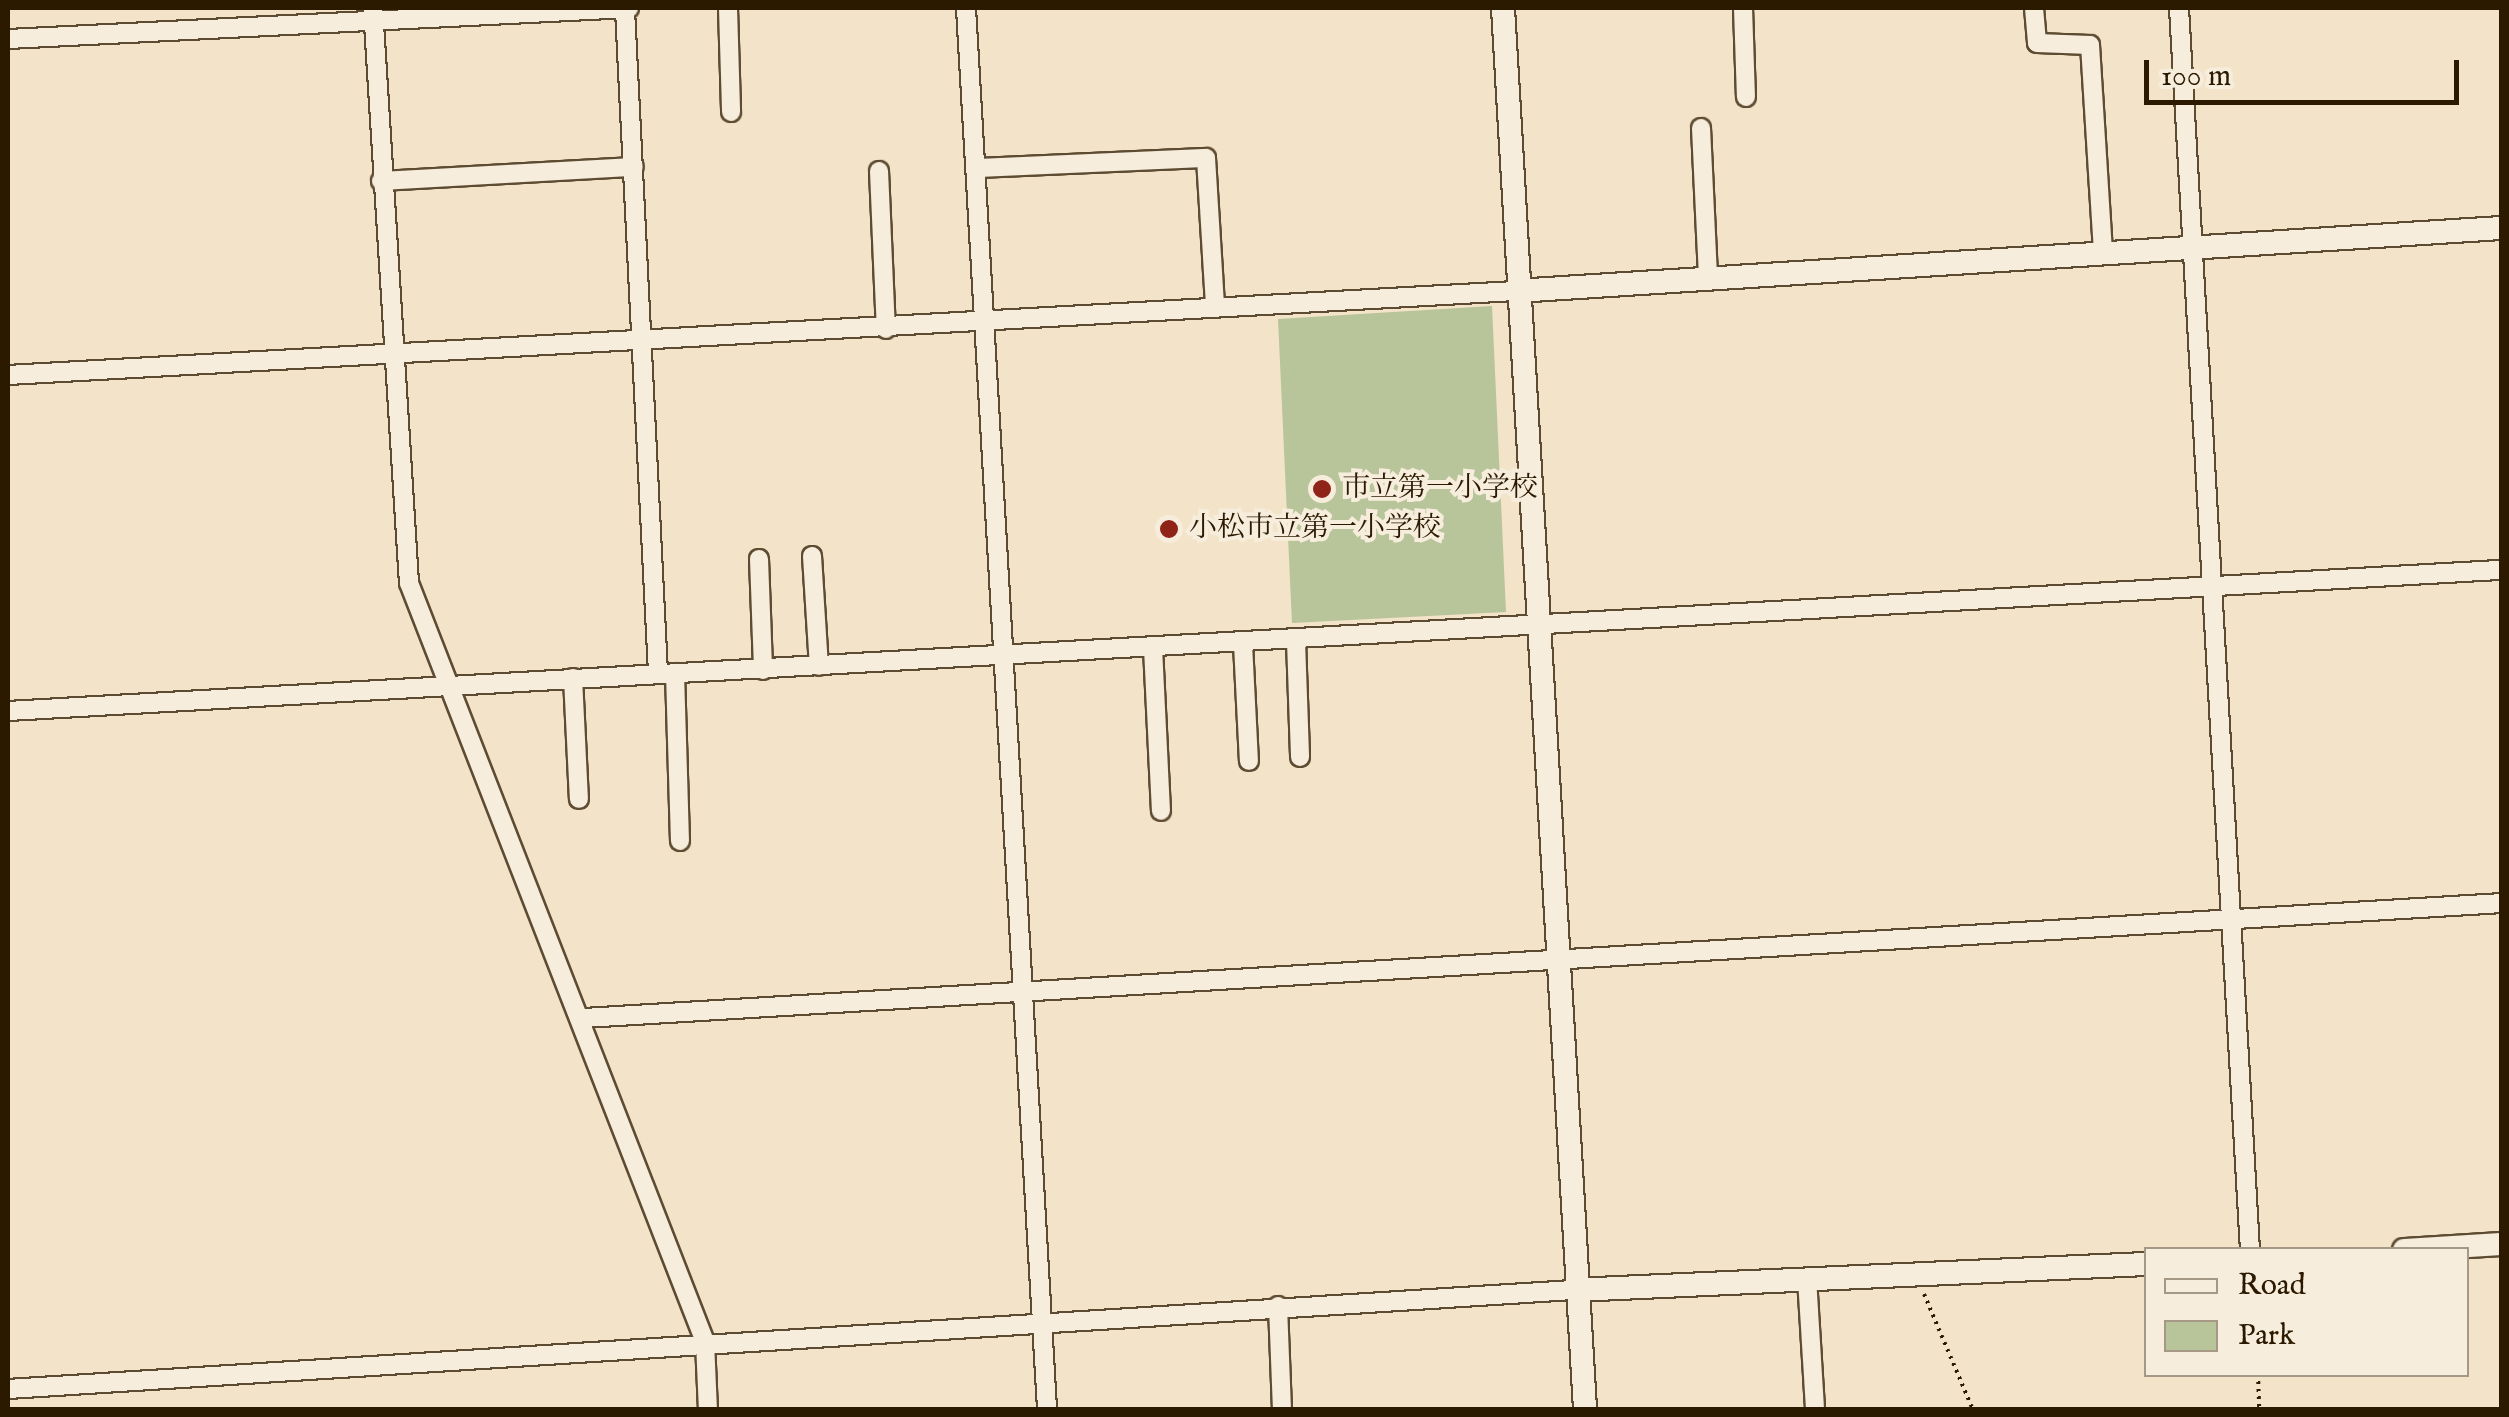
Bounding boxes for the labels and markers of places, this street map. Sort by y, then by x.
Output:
place label: 市立第一小学校 [1342,472,1538,506]
marker: 市立第一小学校 [1311,478,1333,500]
place label: 小松市立第一小学校 [1189,512,1441,546]
marker: 小松市立第一小学校 [1158,518,1180,540]

